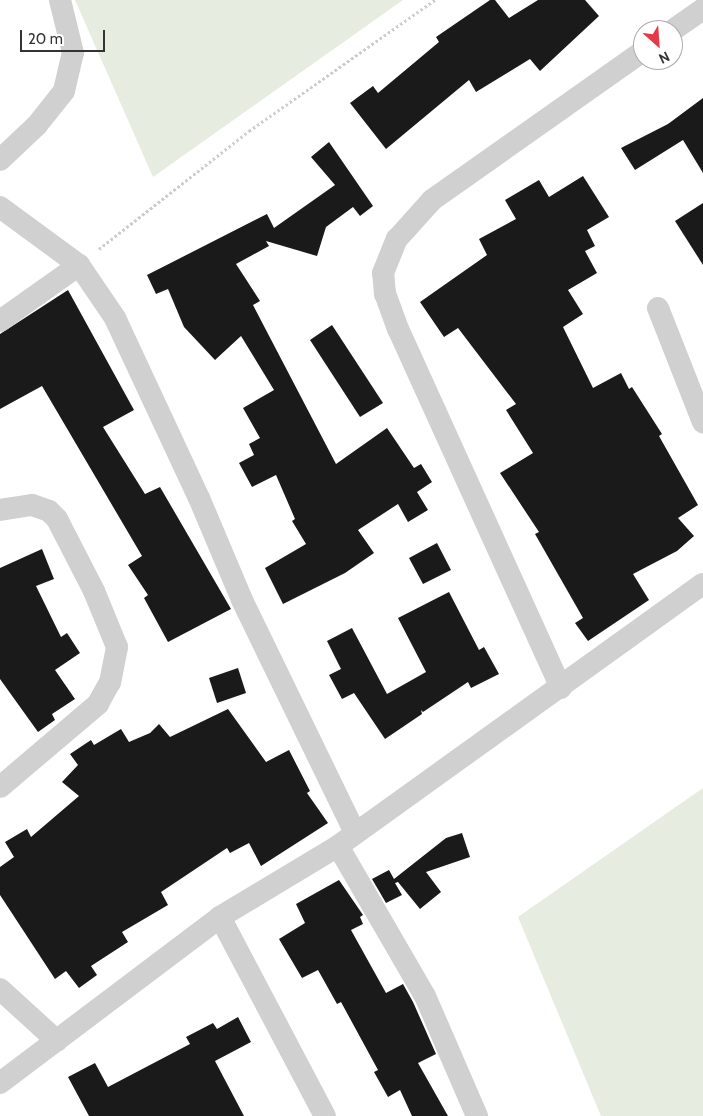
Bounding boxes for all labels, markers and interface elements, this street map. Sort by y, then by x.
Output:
scale bar [22,20,108,52]
north arrow [633,20,683,70]
text: 20 m [28,30,63,48]
text: N [656,47,673,68]

